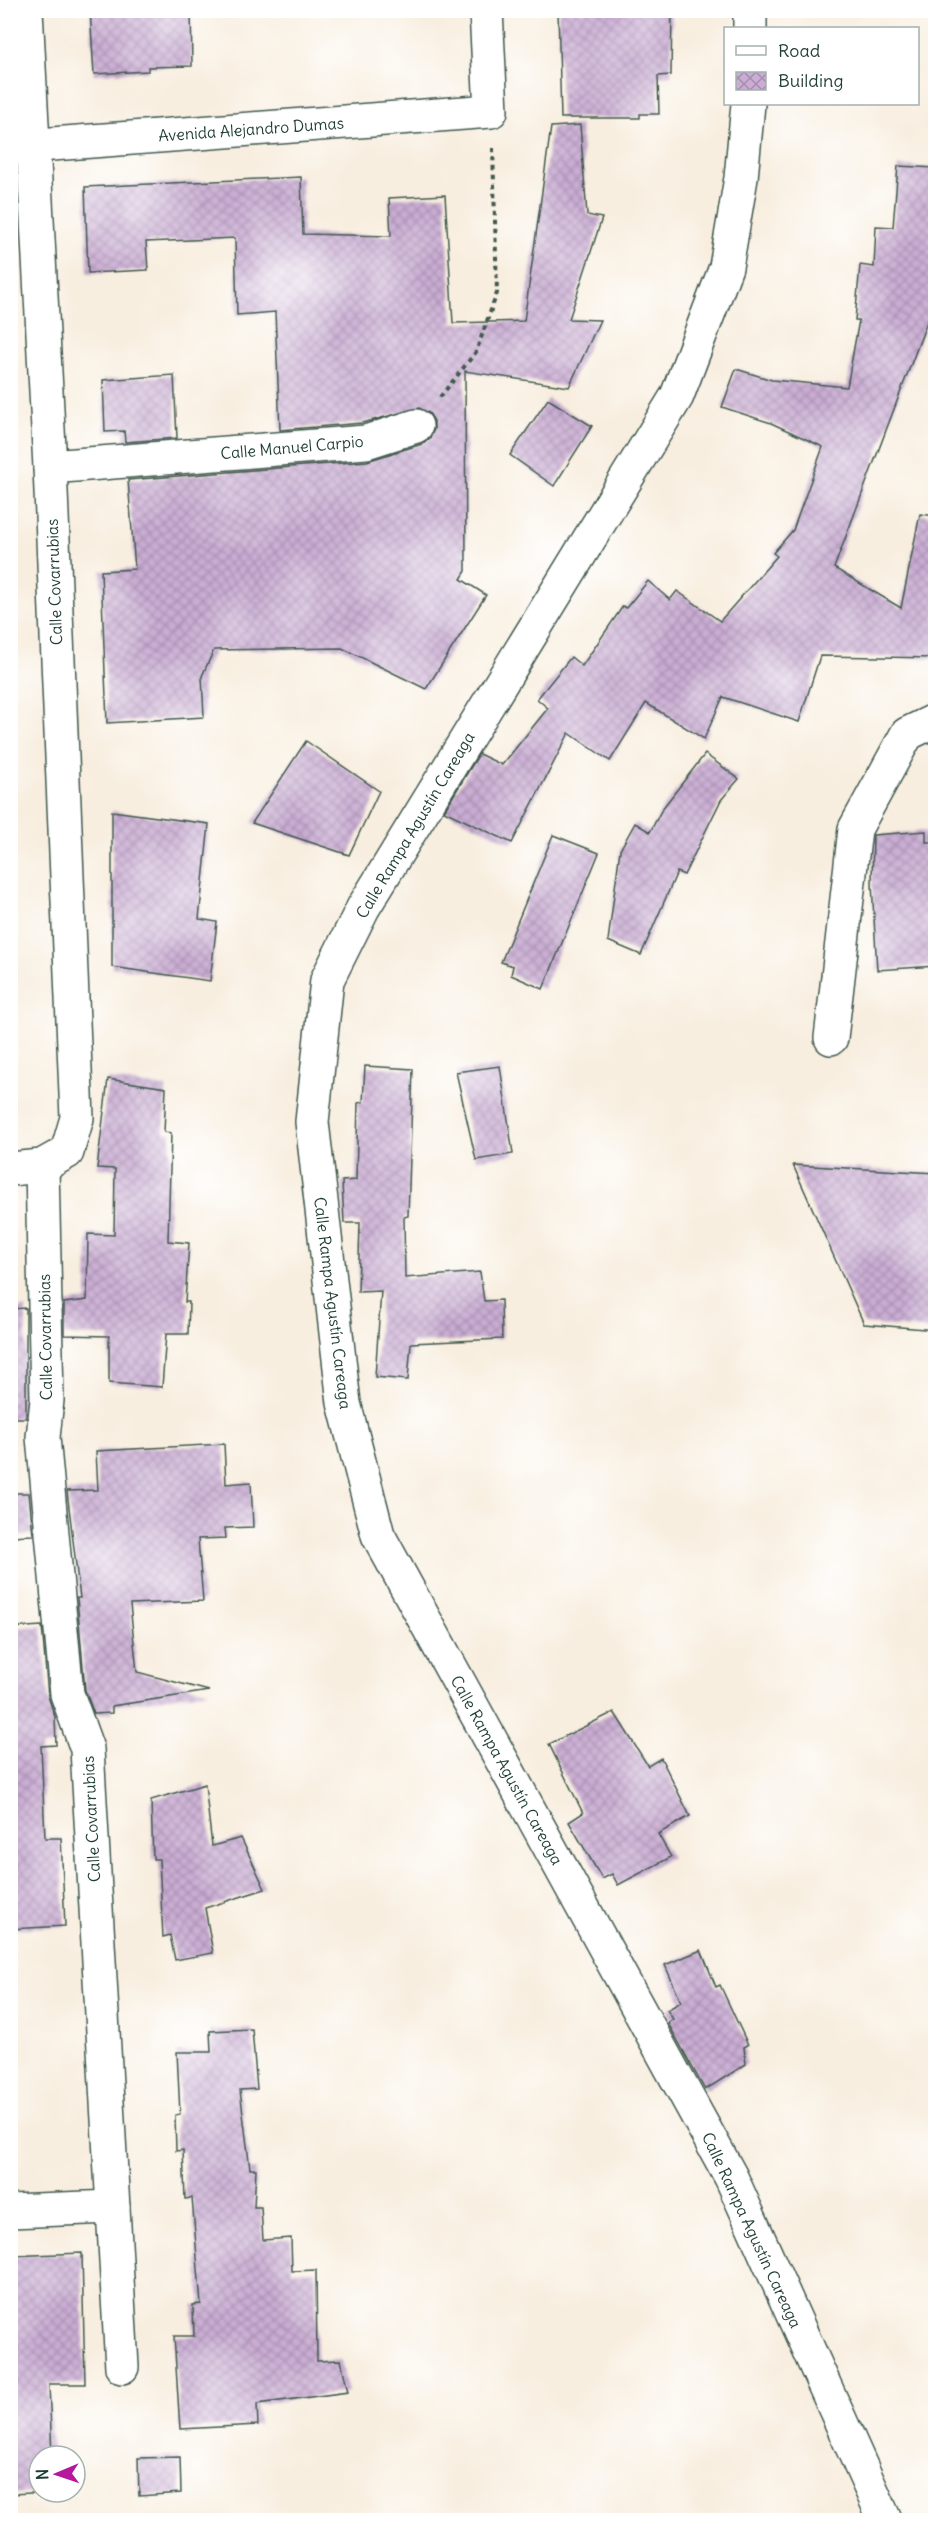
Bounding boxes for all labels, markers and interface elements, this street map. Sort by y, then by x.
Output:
legend [724,27,919,105]
text: Road [778,39,821,62]
text: Building [778,69,843,92]
street label: Avenida Alejandro Dumas [158,113,344,145]
street label: Calle Manuel Carpio [220,431,364,463]
street label: Calle Covarrubias [42,518,66,646]
street label: Calle Rampa Agustín Careaga [351,728,479,922]
street label: Calle Rampa Agustín Careaga [310,1196,356,1410]
street label: Calle Covarrubias [34,1274,56,1400]
street label: Calle Rampa Agustín Careaga [446,1672,568,1868]
street label: Calle Covarrubias [78,1755,104,1883]
street label: Calle Rampa Agustín Careaga [698,2129,806,2331]
north arrow [27,2444,87,2504]
text: N [32,2469,52,2480]

